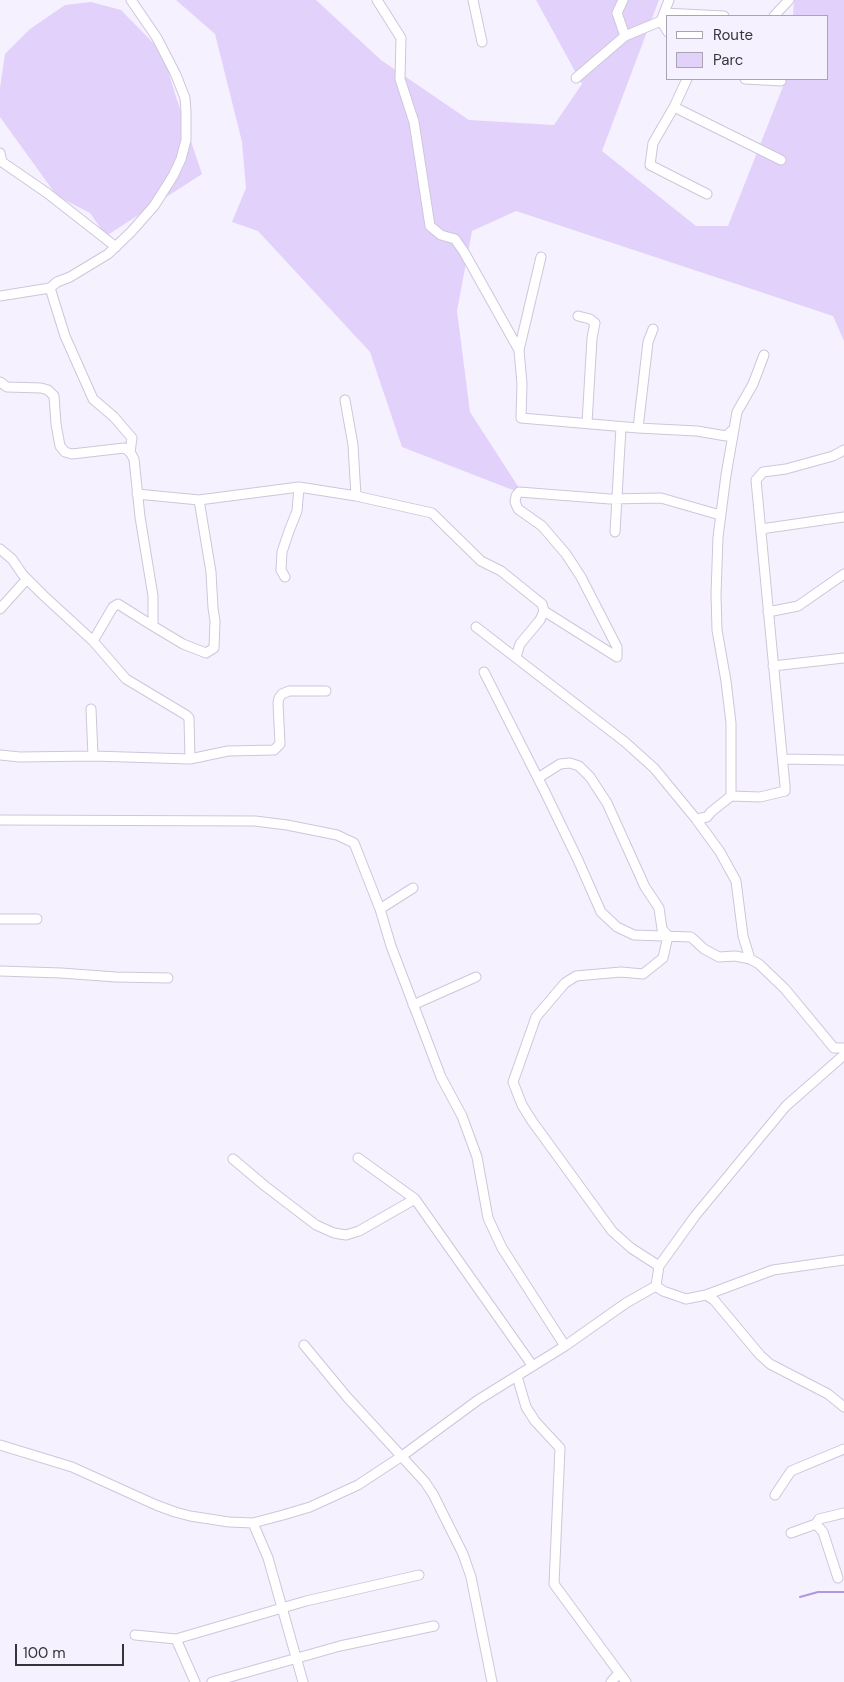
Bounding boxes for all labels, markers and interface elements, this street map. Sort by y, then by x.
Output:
legend [666,15,829,80]
text: Route [713,25,753,45]
text: Parc [713,50,743,70]
scale bar [18,1634,126,1666]
text: 100 m [23,1643,66,1663]

